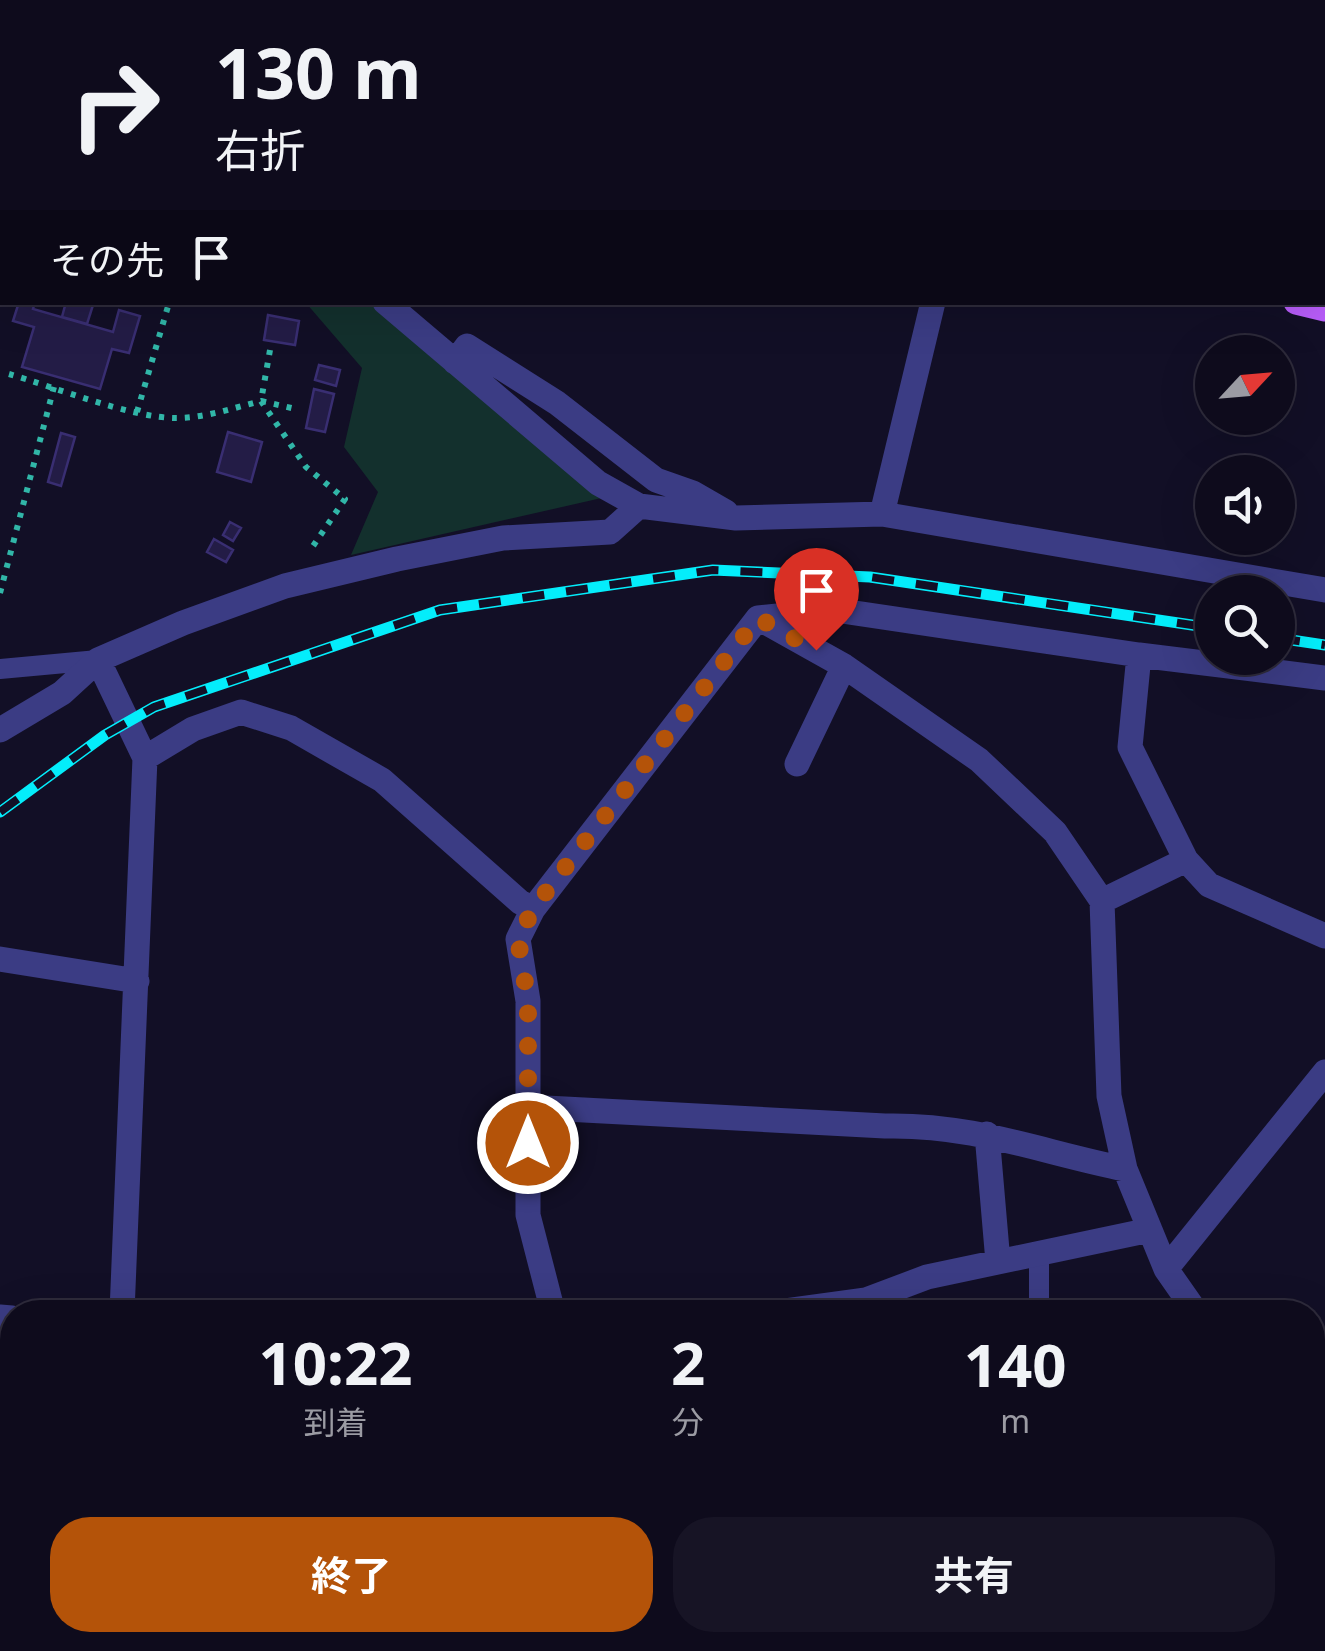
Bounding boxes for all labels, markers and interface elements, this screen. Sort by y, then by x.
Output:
text: 130 m [215,24,422,120]
icon: right [50,40,180,170]
text: 右折 [215,119,305,180]
icon: arrive [184,230,239,285]
text: その先 [50,233,164,285]
north arrow [1195,335,1295,435]
map controls [1195,335,1295,675]
button: sound [1195,455,1295,555]
pin [774,548,859,651]
icon: arrive [789,563,844,618]
button: search [1195,575,1295,675]
position arrow [476,1091,580,1195]
text: 10:22 [258,1321,413,1403]
text: 2 [671,1321,705,1403]
text: 140 [964,1323,1067,1405]
text: m [1000,1399,1030,1442]
text: 到着 [303,1400,367,1443]
text: 分 [672,1400,704,1443]
button: 終了 [50,1517,653,1632]
button: 共有 [673,1517,1275,1632]

